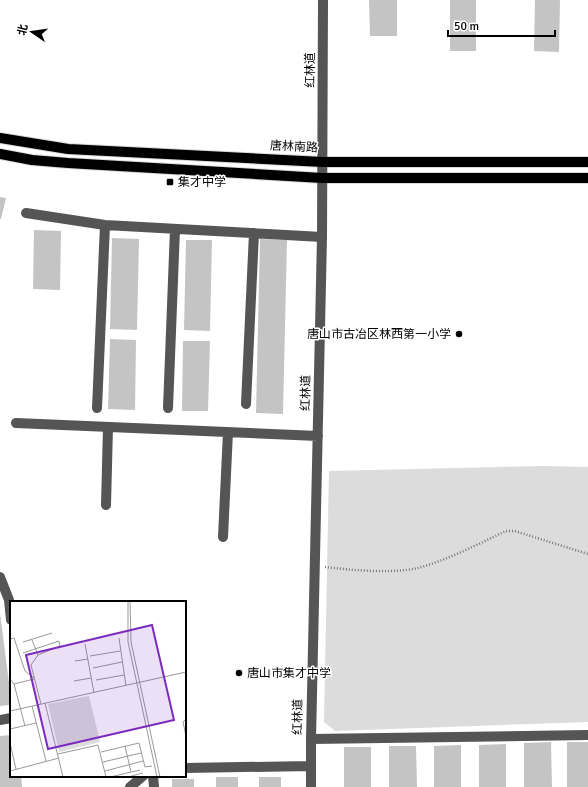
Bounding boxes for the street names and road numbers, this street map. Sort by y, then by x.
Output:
street label: 红林道 [303,52,318,88]
street label: 唐林南路 [270,138,318,156]
street label: 红林道 [298,375,314,411]
street label: 红林道 [290,699,306,735]

